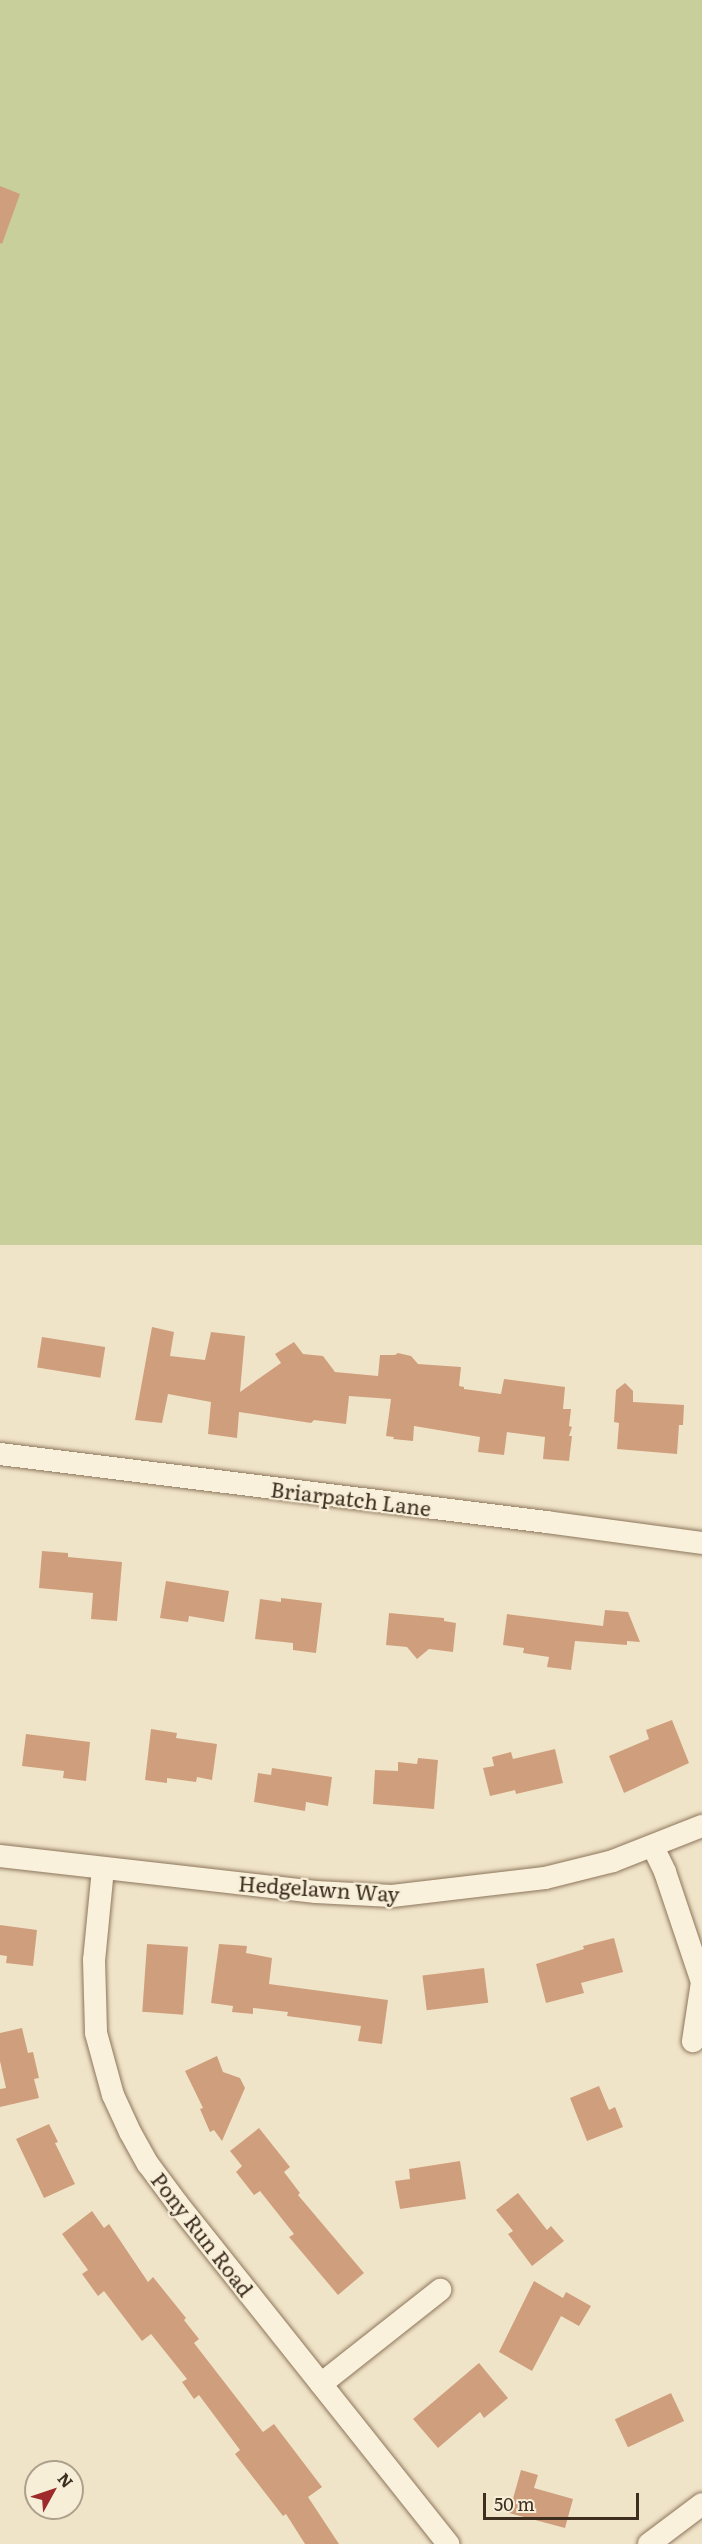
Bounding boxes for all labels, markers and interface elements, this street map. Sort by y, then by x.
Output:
street label: Briarpatch Lane [269,1476,433,1520]
street label: Hedgelawn Way [237,1870,401,1906]
street label: Pony Run Road [147,2167,259,2301]
north arrow [24,2460,84,2520]
text: N [53,2467,80,2493]
scale bar [486,2481,642,2519]
text: 50 m [494,2490,535,2517]

